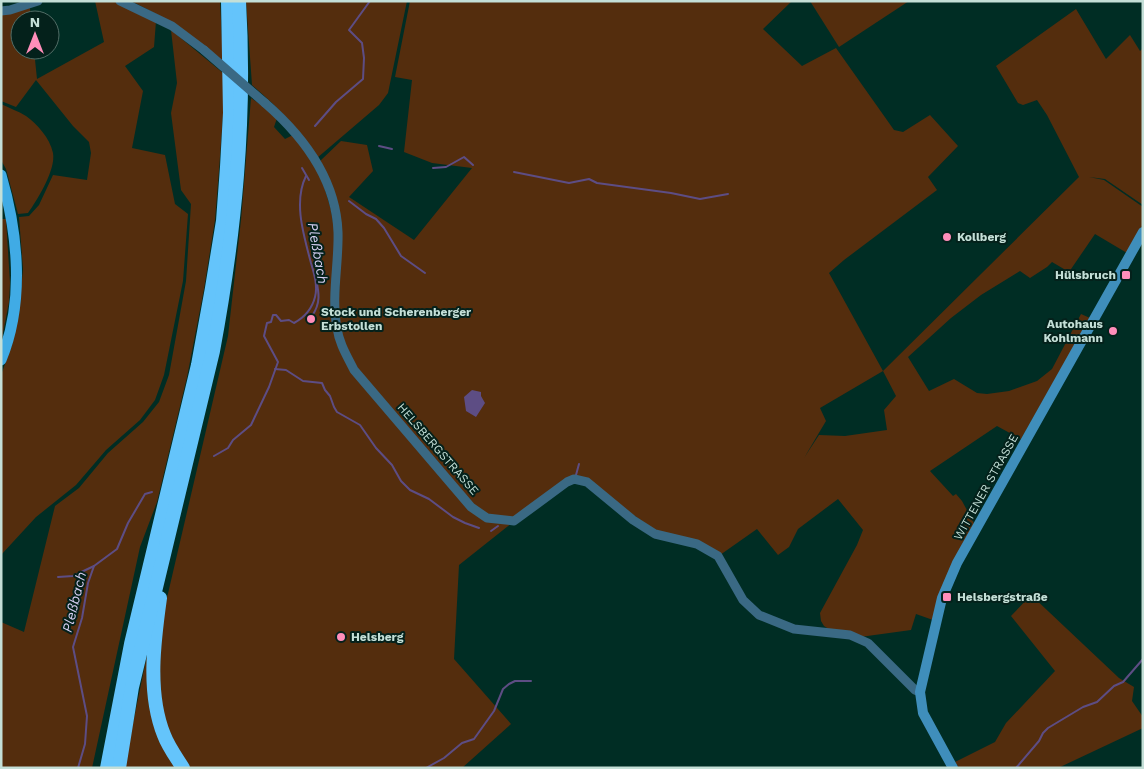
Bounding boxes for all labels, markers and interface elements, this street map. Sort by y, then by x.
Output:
north arrow [10,10,60,60]
text: N [30,14,40,30]
water label: Pleßbach [305,221,331,285]
place label: Kollberg [957,230,1006,244]
marker: Kollberg [941,231,953,243]
place label: Hülsbruch [1055,268,1116,282]
marker: Hülsbruch [1120,269,1132,281]
place label: Stock und Scherenberger Erbstollen [321,305,472,333]
marker: Stock und Scherenberger Erbstollen [305,313,317,325]
place label: Autohaus Kohlmann [1044,317,1104,345]
marker: Autohaus Kohlmann [1107,325,1119,337]
street label: HELSBERGSTRASSE [394,400,482,498]
street label: WITTENER STRASSE [951,431,1021,543]
water label: Pleßbach [59,570,89,634]
place label: Helsbergstraße [957,590,1048,604]
marker: Helsbergstraße [941,591,953,603]
place label: Helsberg [351,630,404,644]
marker: Helsberg [335,631,347,643]

